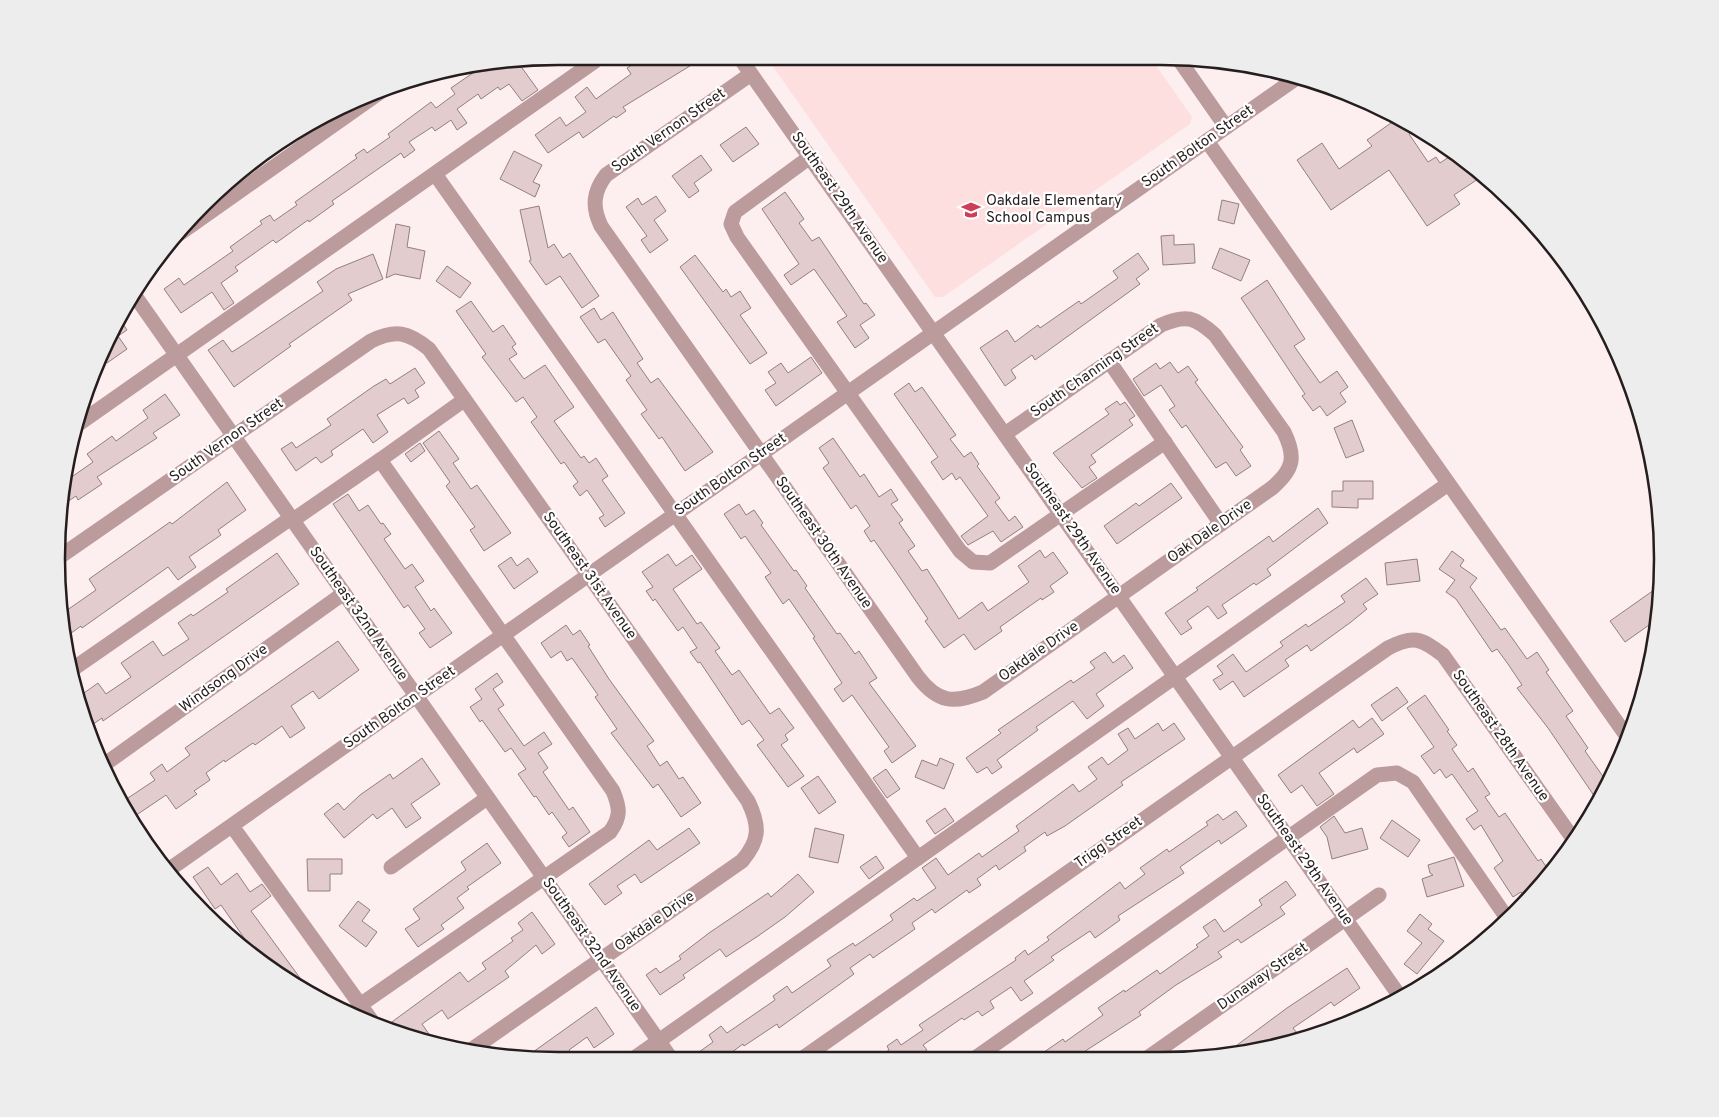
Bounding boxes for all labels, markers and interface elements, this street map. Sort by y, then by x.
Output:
street label: South Vernon Street [608,85,730,177]
street label: South Bolton Street [1138,101,1258,193]
street label: Southeast 29th Avenue [786,128,892,268]
place label: Oakdale Elementary School Campus [986,192,1122,228]
school or university icon: Oakdale Elementary School Campus [960,199,982,221]
street label: South Channing Street [1027,320,1163,422]
street label: South Vernon Street [166,395,288,487]
street label: South Bolton Street [671,429,791,521]
street label: Southeast 29th Avenue [1019,459,1125,599]
street label: Southeast 30th Avenue [770,473,876,613]
street label: Oak Dale Drive [1164,496,1256,568]
street label: Southeast 31st Avenue [538,509,640,643]
street label: Southeast 32nd Avenue [304,543,412,685]
street label: Oakdale Drive [995,617,1083,687]
street label: Windsong Drive [176,640,272,718]
street label: South Bolton Street [340,662,460,754]
street label: Southeast 28th Avenue [1447,666,1553,806]
street label: Southeast 29th Avenue [1251,790,1357,930]
street label: Trigg Street [1071,813,1147,873]
street label: Southeast 32nd Avenue [537,874,645,1016]
street label: Oakdale Drive [611,887,699,957]
street label: Dunaway Street [1214,939,1312,1015]

